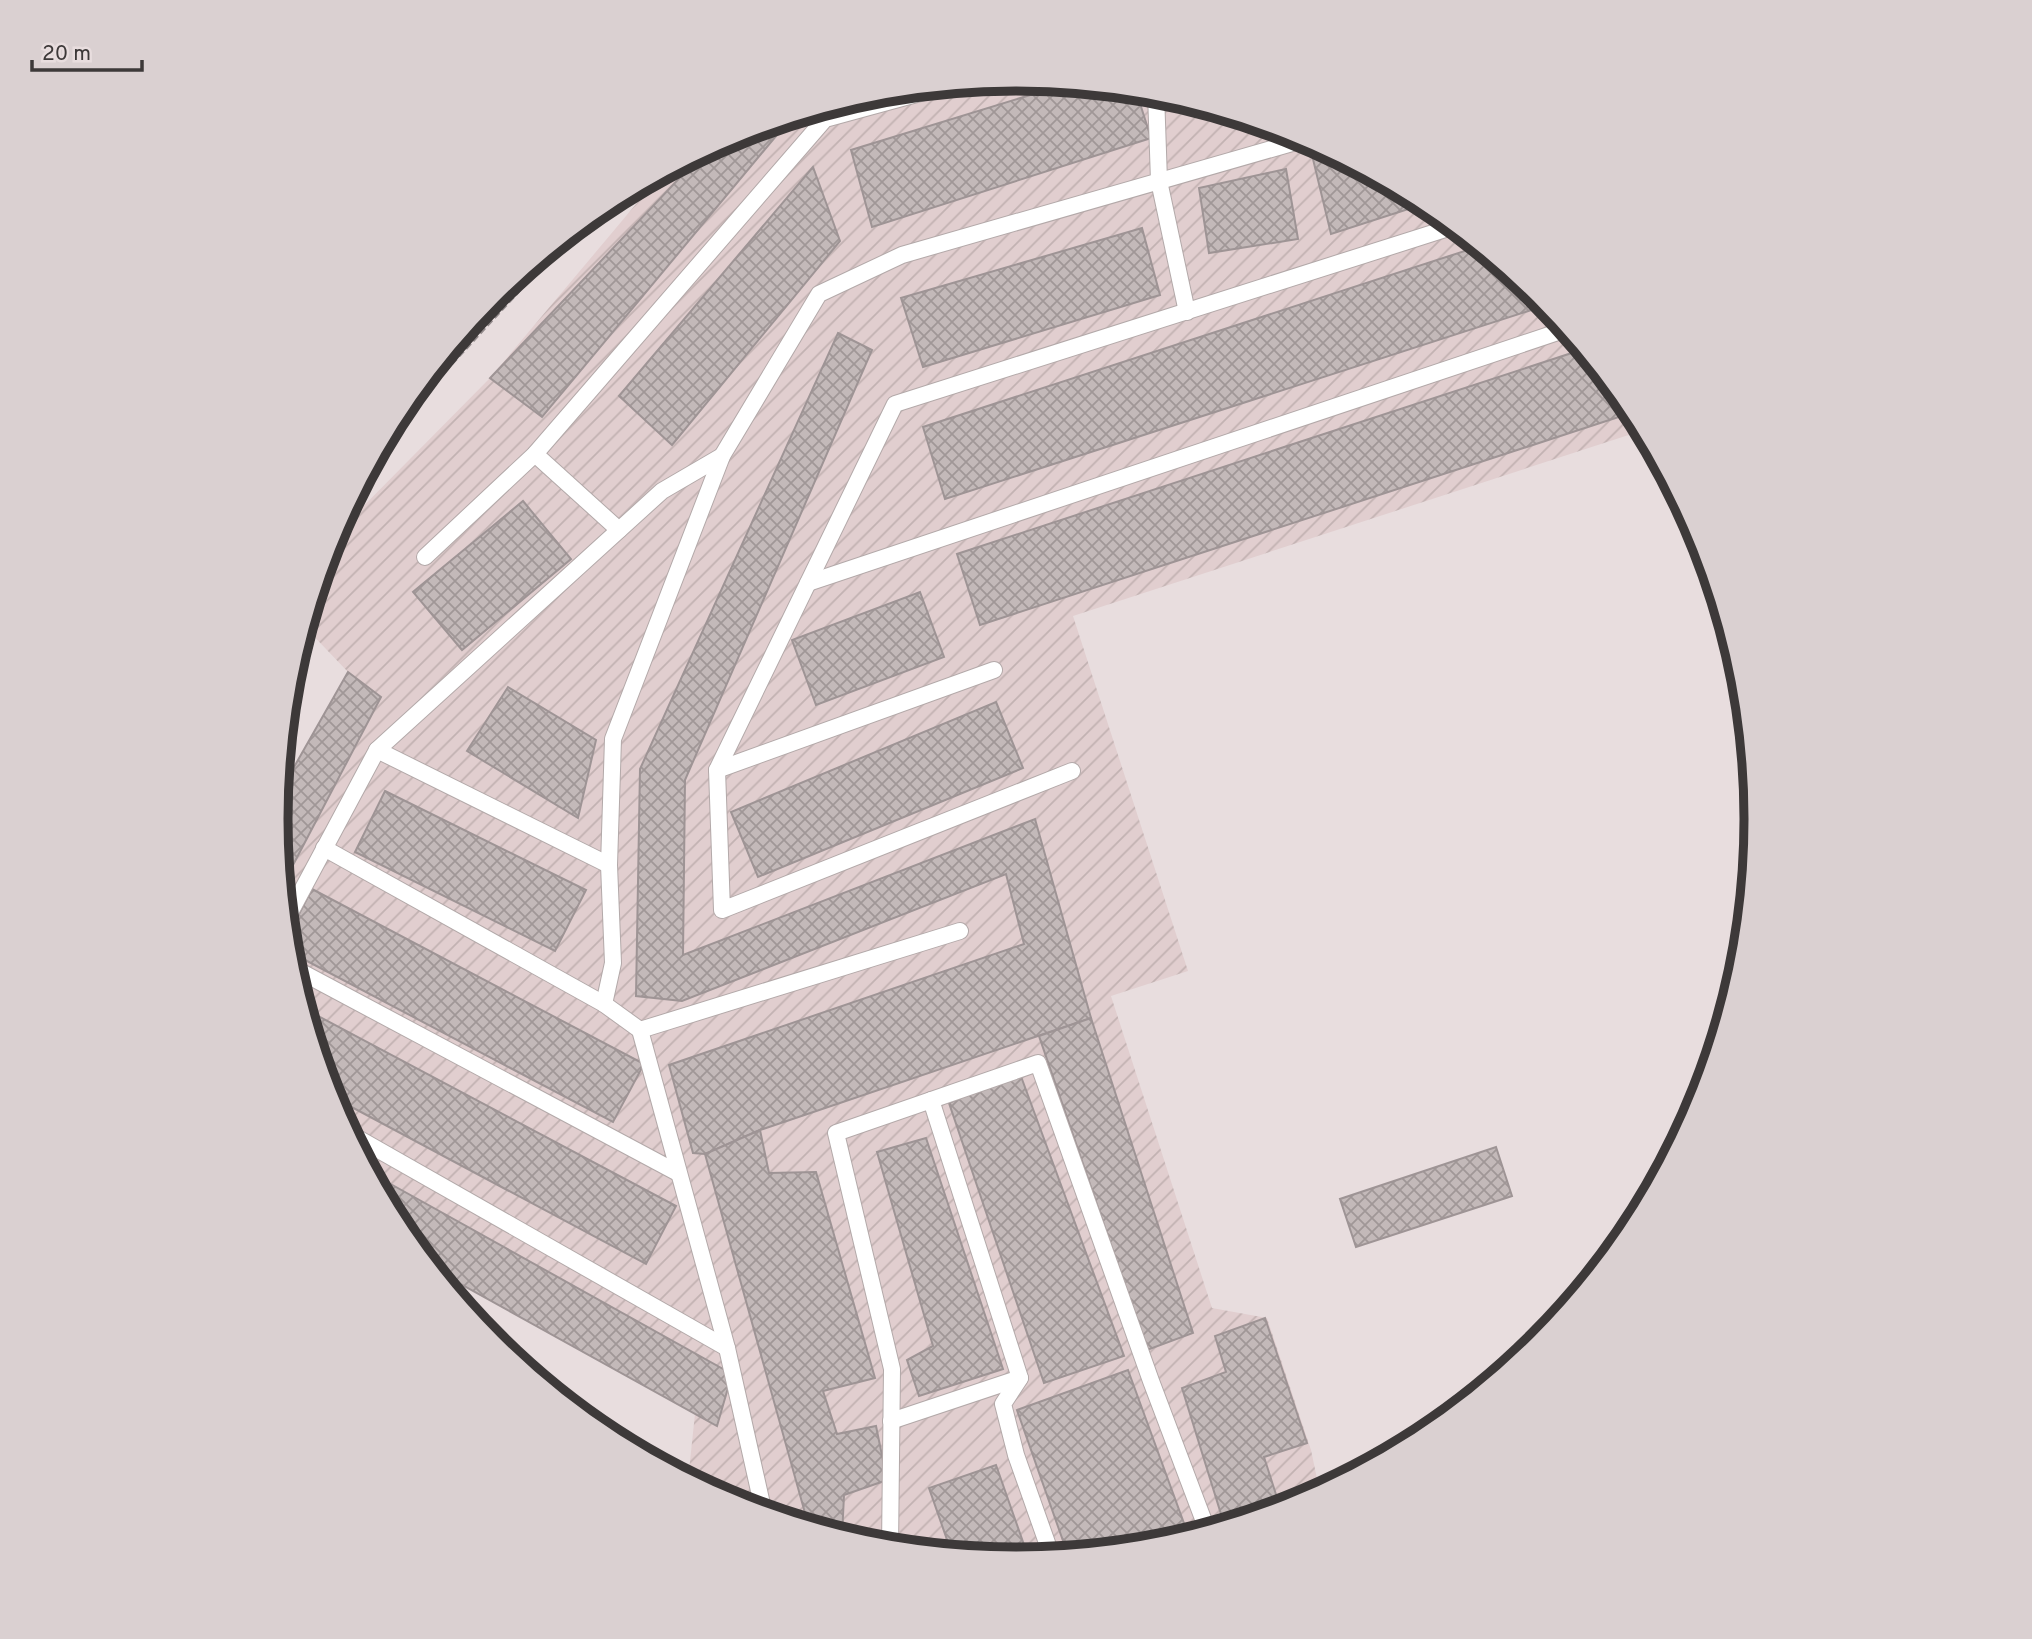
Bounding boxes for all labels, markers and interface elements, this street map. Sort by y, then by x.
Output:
scale bar [32,28,142,72]
text: 20 m [42,41,91,68]

